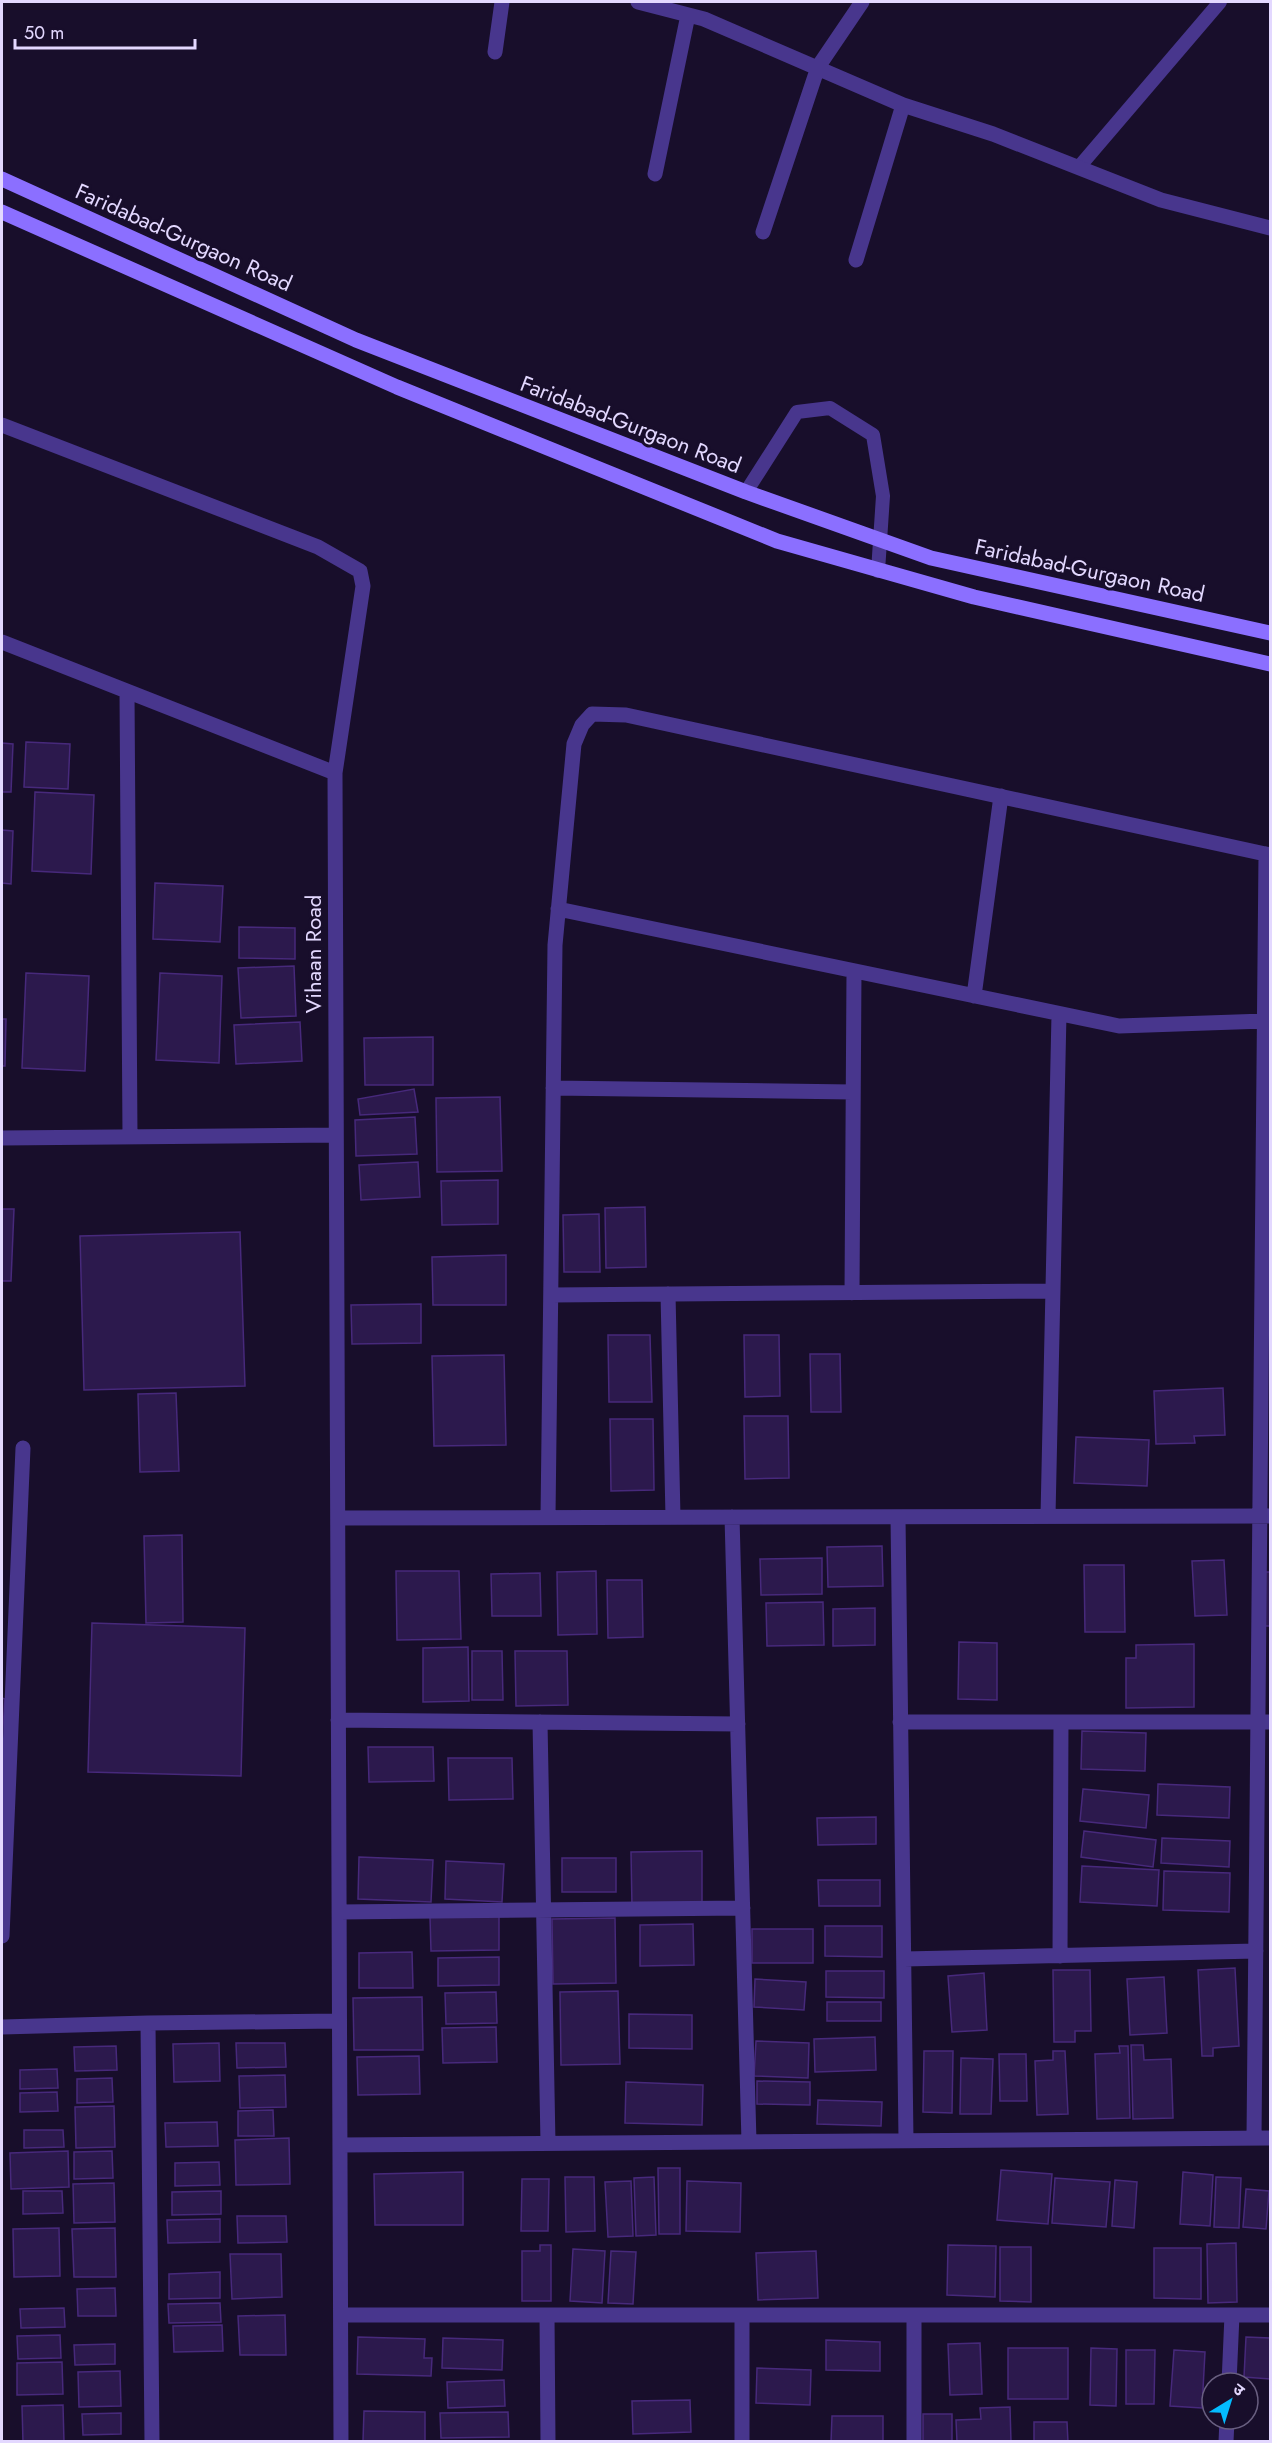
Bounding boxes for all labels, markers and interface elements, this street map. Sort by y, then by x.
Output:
scale bar [15,12,195,50]
text: 50 m [24,20,64,46]
street label: Faridabad-Gurgaon Road [71,175,297,299]
street label: Faridabad-Gurgaon Road [516,367,746,481]
street label: Faridabad-Gurgaon Road [972,530,1208,610]
street label: Vihaan Road [297,895,329,1013]
north arrow [1200,2371,1260,2431]
text: उ [1228,2378,1250,2402]

